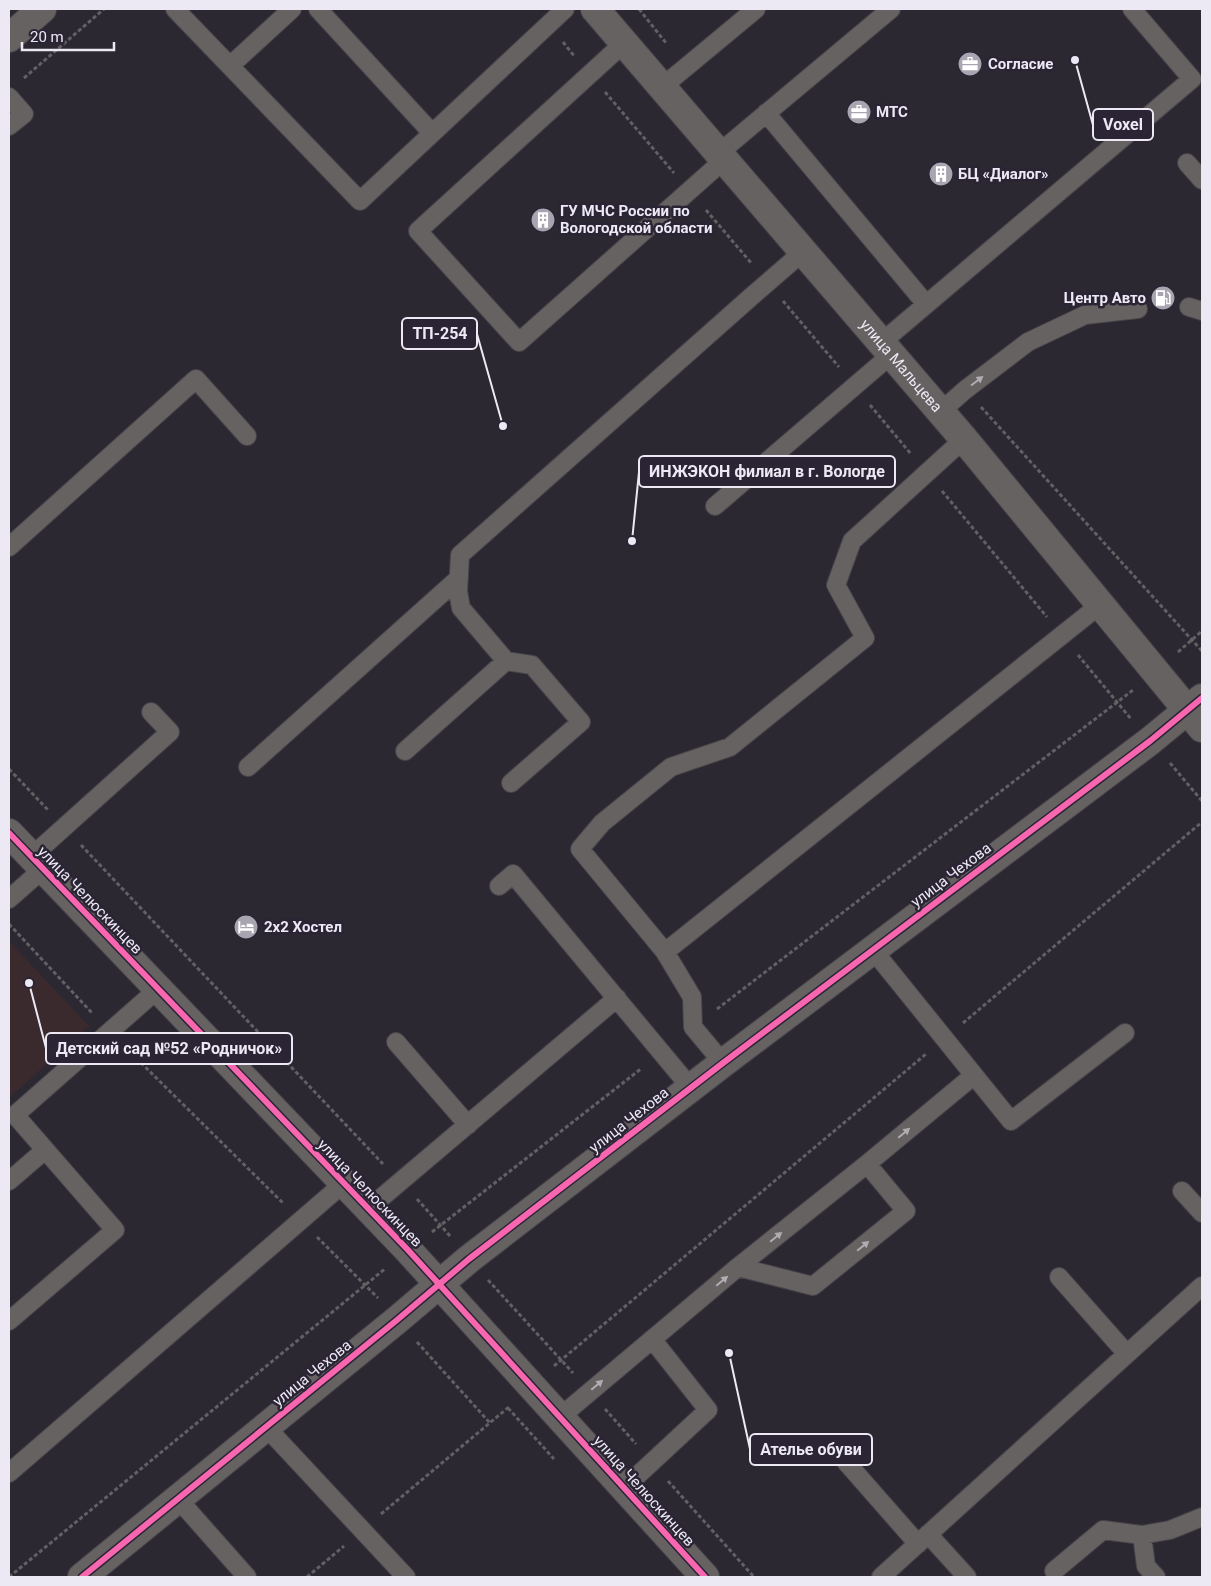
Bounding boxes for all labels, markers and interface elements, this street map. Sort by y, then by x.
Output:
scale bar [22,20,115,52]
text: 20 m [30,28,64,46]
office icon: Согласие [957,51,983,77]
place label: Согласие [988,55,1053,73]
office icon: МТС [846,99,872,125]
place label: МТС [876,103,908,121]
callout: Voxel [1093,109,1153,140]
text: Voxel [1103,115,1143,134]
building icon: БЦ «Диалог» [928,161,954,187]
place label: БЦ «Диалог» [958,165,1048,183]
place label: ГУ МЧС России по Вологодской области [560,202,713,237]
building icon: ГУ МЧС России по Вологодской области [530,207,556,233]
fuel station icon: Центр Авто [1150,285,1176,311]
place label: Центр Авто [1064,289,1146,307]
street label: улица Мальцева [856,316,946,416]
callout: ТП-254 [402,318,477,349]
text: ТП-254 [412,324,468,343]
one-way arrow [970,375,983,386]
callout: ИНЖЭКОН филиал в г. Вологде [639,456,895,487]
text: ИНЖЭКОН филиал в г. Вологде [649,462,885,481]
street label: улица Чехова [907,839,995,911]
street label: улица Челюскинцев [34,842,146,958]
hotel icon: 2x2 Хостел [233,914,259,940]
place label: 2x2 Хостел [264,918,342,936]
callout: Детский сад №52 «Родничок» [46,1033,292,1064]
text: Детский сад №52 «Родничок» [56,1039,282,1058]
street label: улица Чехова [586,1083,672,1157]
one-way arrow [898,1127,911,1138]
street label: улица Челюскинцев [314,1135,426,1251]
one-way arrow [769,1231,782,1242]
one-way arrow [856,1240,869,1251]
one-way arrow [715,1276,728,1287]
street label: улица Чехова [269,1336,355,1410]
one-way arrow [590,1380,603,1391]
street label: улица Челюскинцев [590,1432,698,1550]
callout: Ателье обуви [750,1434,872,1465]
text: Ателье обуви [760,1440,862,1459]

